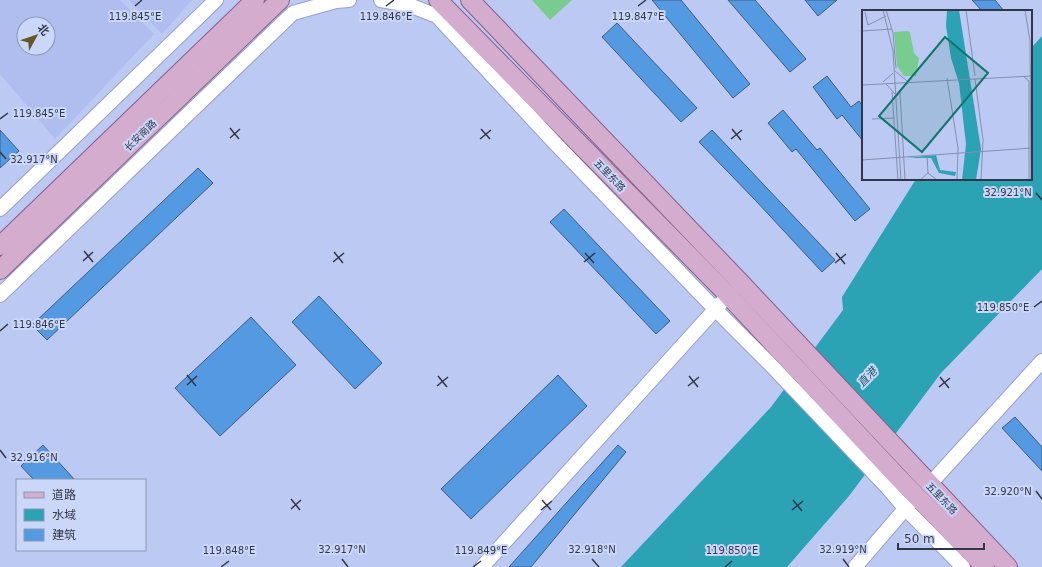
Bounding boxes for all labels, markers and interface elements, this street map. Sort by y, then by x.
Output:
inset map [862,10,1032,180]
text: 119.845°E [109,11,161,22]
text: 119.846°E [360,11,412,22]
text: 119.847°E [612,11,664,22]
north arrow [16,16,56,56]
text: 北 [35,22,52,38]
text: 119.845°E [13,108,65,119]
street label: 长安南路 [122,118,159,153]
text: 32.917°N [10,154,58,165]
street label: 五里东路 [592,157,627,194]
text: 32.921°N [984,187,1032,198]
text: 119.850°E [977,302,1029,313]
text: 119.846°E [13,319,65,330]
water label: 直港 [855,363,881,390]
text: 32.916°N [10,452,58,463]
legend [16,479,146,551]
street label: 五里东路 [924,480,959,517]
text: 32.920°N [984,486,1032,497]
text: 道路 [52,488,76,502]
text: 水域 [52,508,76,522]
scale bar [898,525,984,551]
text: 建筑 [52,528,76,542]
text: 50 m [904,532,935,546]
text: 32.917°N [318,544,366,555]
text: 32.918°N [568,544,616,555]
text: 32.919°N [819,544,867,555]
text: 119.848°E [203,545,255,556]
text: 119.849°E [455,545,507,556]
text: 119.850°E [706,545,758,556]

